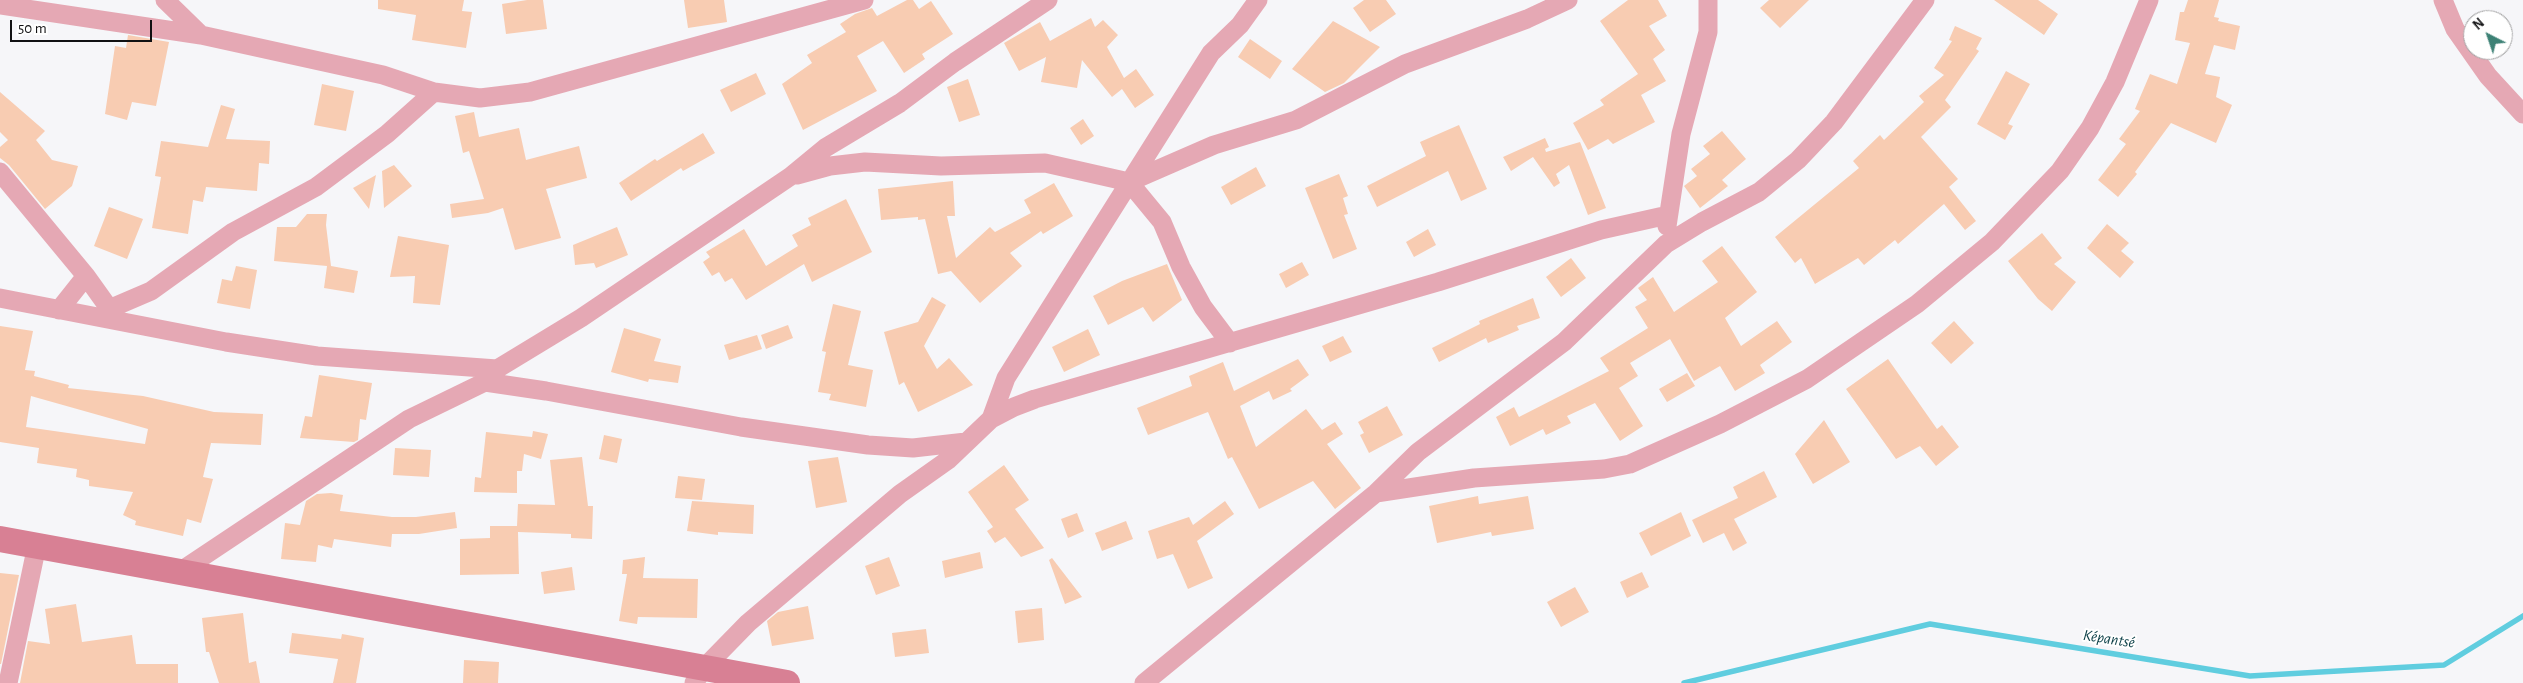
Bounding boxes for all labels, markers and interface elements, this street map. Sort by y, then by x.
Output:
scale bar [12,10,155,42]
north arrow [2463,10,2513,60]
text: N [2471,16,2487,33]
text: 50 m [18,21,47,36]
water label: Képantsé [2082,625,2136,653]

